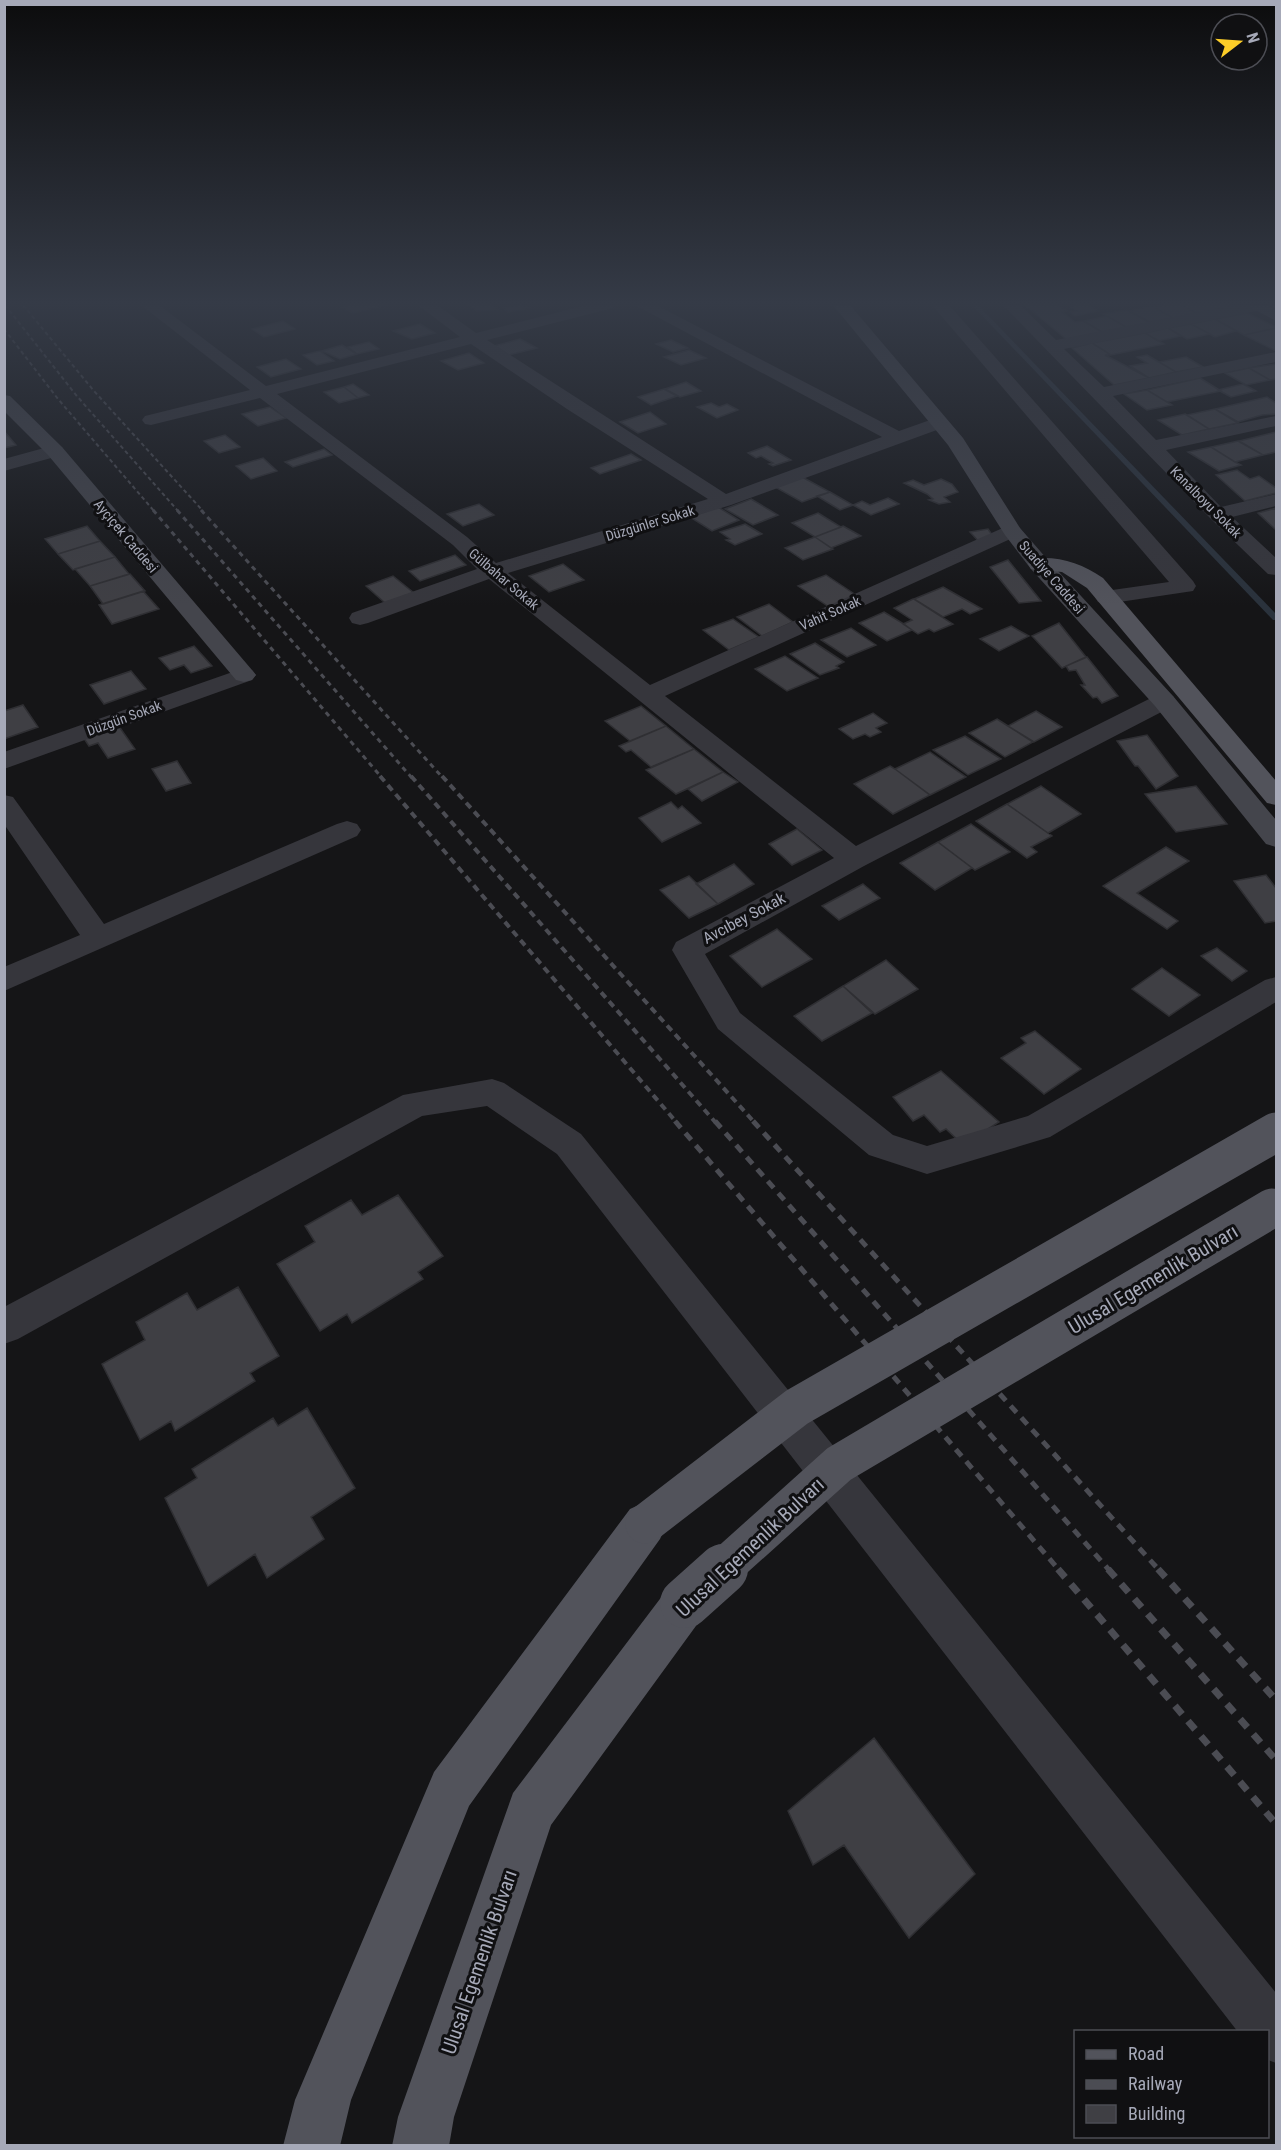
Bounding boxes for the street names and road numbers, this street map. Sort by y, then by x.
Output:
street label: Kanalboyu Sokak [1167,463,1245,541]
street label: Ayçiçek Caddesi [91,496,161,576]
street label: Düzgünler Sokak [604,502,697,544]
street label: Suadiye Caddesi [1016,537,1088,617]
street label: Gülbahar Sokak [466,545,543,613]
street label: Vahit Sokak [797,592,864,634]
street label: Düzgün Sokak [85,697,164,739]
street label: Avcıbey Sokak [699,888,789,948]
street label: Ulusal Egemenlik Bulvarı [1064,1219,1242,1339]
street label: Ulusal Egemenlik Bulvarı [671,1472,829,1622]
street label: Ulusal Egemenlik Bulvarı [436,1867,522,2057]

